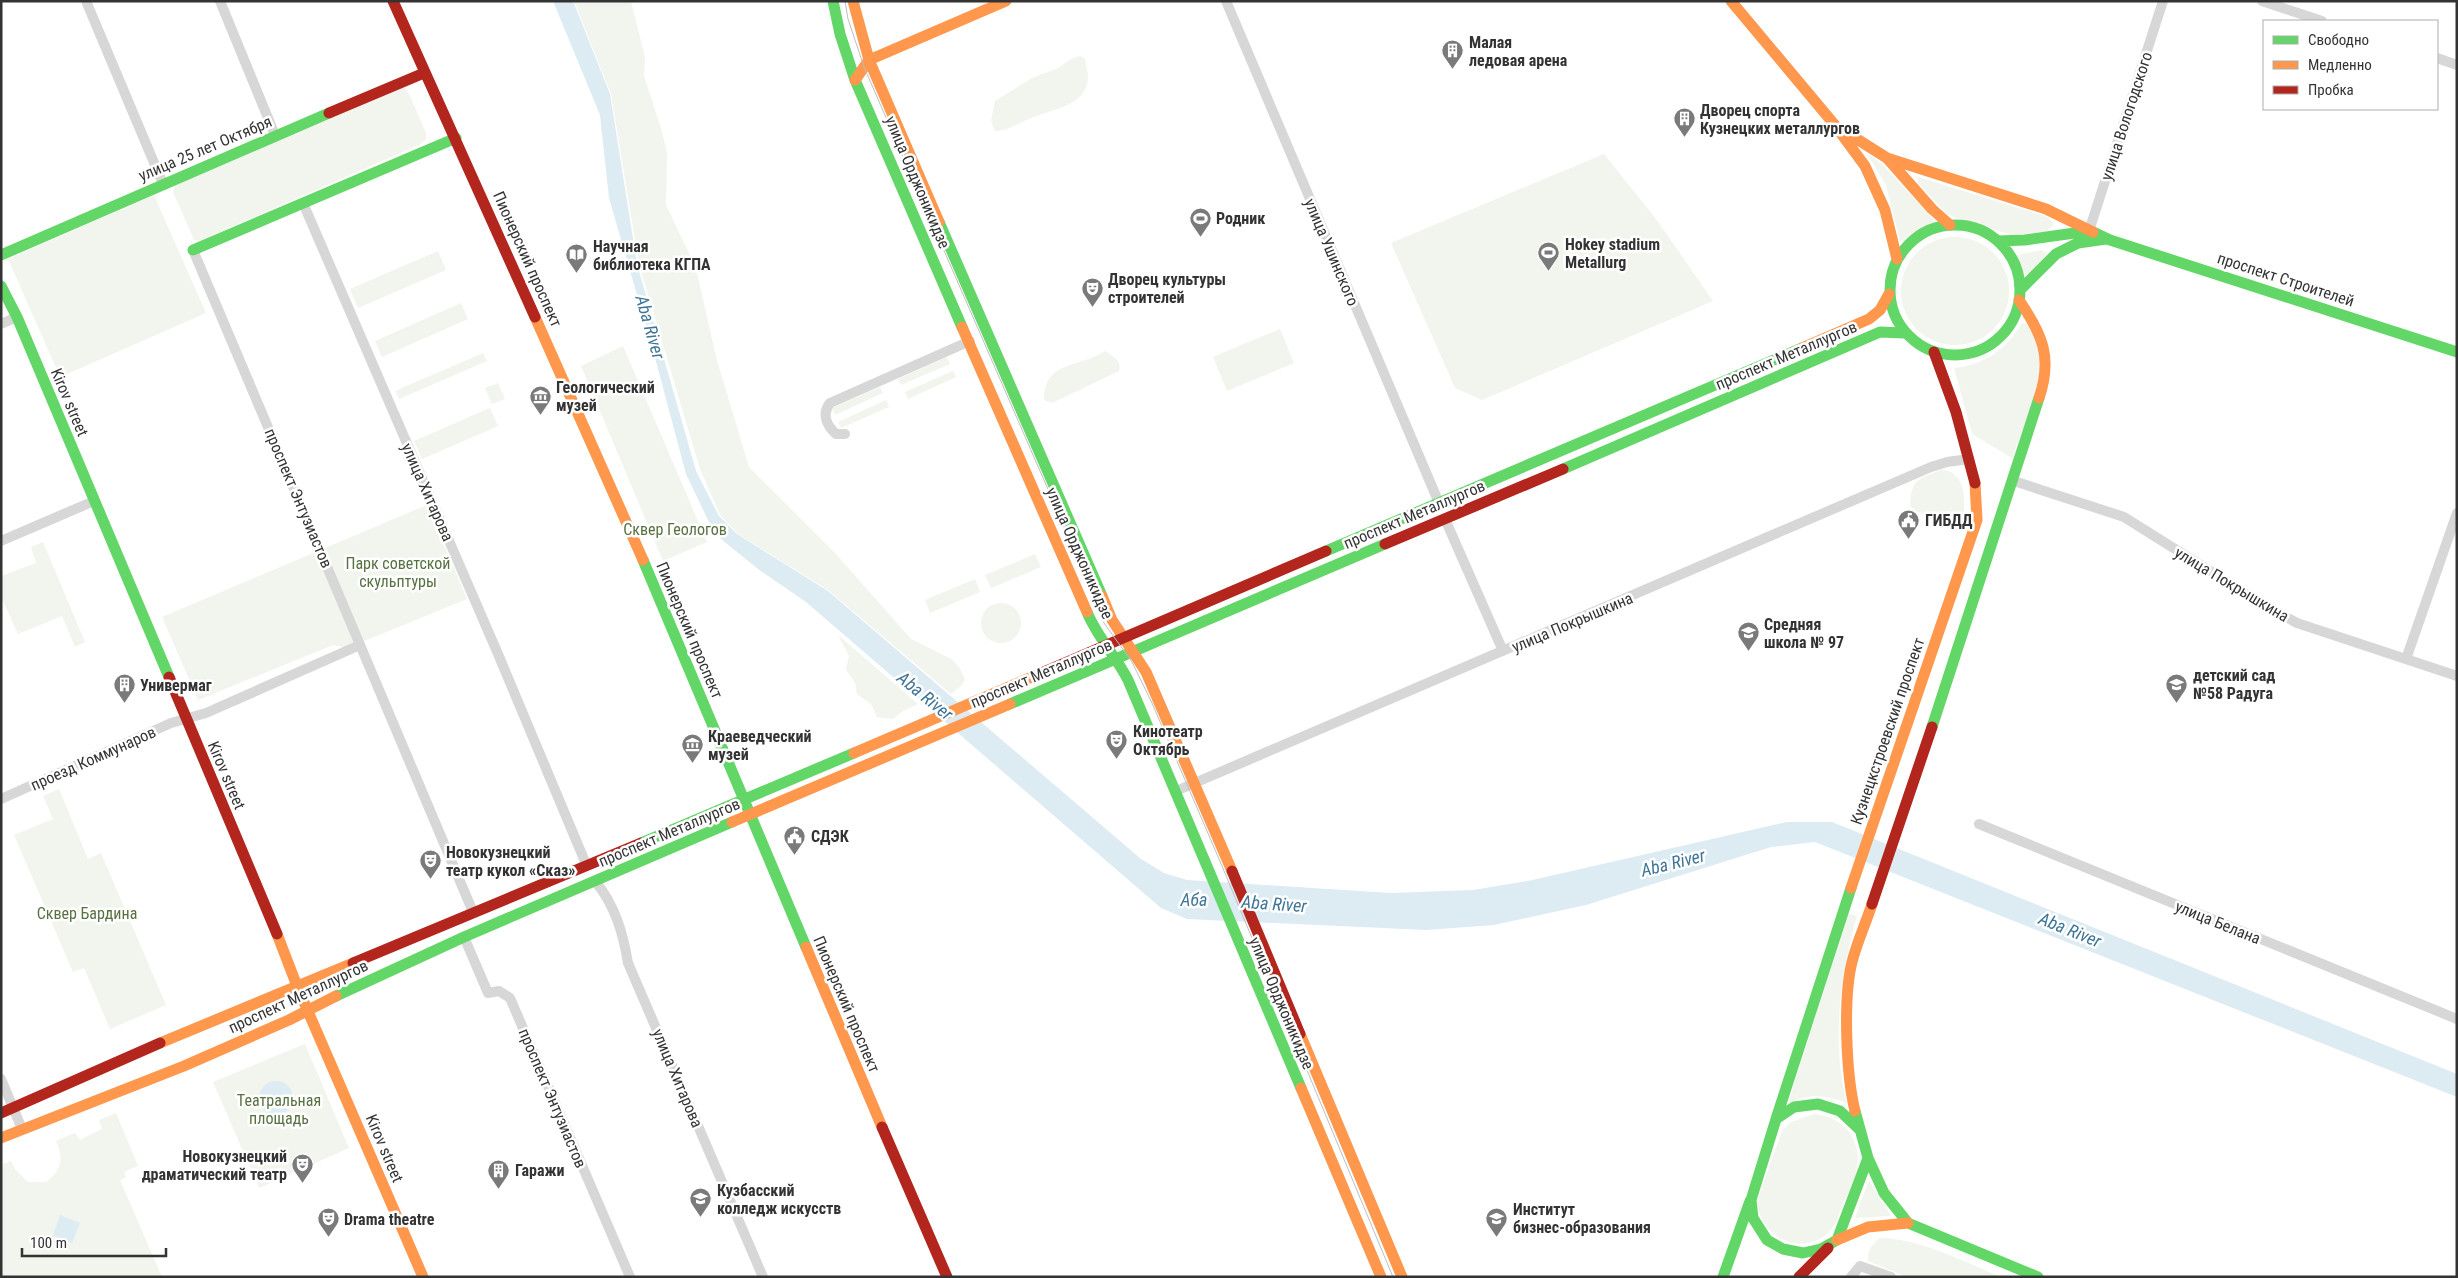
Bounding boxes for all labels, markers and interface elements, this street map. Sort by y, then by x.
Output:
legend [2263,20,2438,110]
text: Свободно [2308,31,2369,49]
place label: Малая ледовая арена [1469,33,1568,70]
building icon: Малая ледовая арена [1441,39,1465,70]
street label: улица Вологодского [2097,50,2156,183]
text: Медленно [2308,56,2372,74]
text: Пробка [2308,81,2354,99]
place label: Дворец спорта Кузнецких металлургов [1700,101,1860,138]
building icon: Дворец спорта Кузнецких металлургов [1672,107,1696,138]
street label: улица 25 лет Октября [136,112,275,185]
street label: улица Орджоникидзе [881,113,954,251]
street label: Пионерский проспект [489,189,566,330]
street label: улица Ушинского [1300,196,1363,309]
sports icon: Родник [1188,206,1212,237]
place label: Родник [1216,209,1265,228]
place label: Hokey stadium Metallurg [1565,235,1660,272]
place label: Научная библиотека КГПА [593,237,711,274]
sports icon: Hokey stadium Metallurg [1537,241,1561,272]
library icon: Научная библиотека КГПА [565,243,589,274]
street label: проспект Строителей [2215,248,2357,311]
place label: Дворец культуры строителей [1108,270,1226,307]
theatre icon: Дворец культуры строителей [1080,276,1104,307]
water label: Aba River [631,292,670,362]
street label: проспект Металлургов [1713,317,1860,394]
street label: Kirov street [47,365,92,439]
place label: Геологический музей [556,378,655,415]
museum icon: Геологический музей [528,384,552,415]
street label: проспект Энтузиастов [261,426,336,571]
street label: улица Хитарова [397,440,458,544]
street label: проспект Металлургов [1341,476,1488,553]
street label: улица Орджоникидзе [1042,484,1117,622]
public building icon: ГИБДД [1897,508,1921,539]
place label: ГИБДД [1925,511,1973,530]
park label: Сквер Геологов [623,520,727,539]
street label: улица Покрышкина [2171,543,2292,626]
park label: Парк советской скульптуры [345,554,451,591]
street label: Пионерский проспект [652,559,727,701]
street label: улица Покрышкина [1509,588,1636,657]
place label: Средняя школа № 97 [1764,615,1844,652]
school or university icon: Средняя школа № 97 [1736,621,1760,652]
street label: проспект Металлургов [968,635,1115,712]
street label: Кузнецкстроевский проспект [1847,635,1928,827]
water label: Aba River [893,666,958,725]
place label: детский сад №58 Радуга [2193,666,2275,703]
school or university icon: детский сад №58 Радуга [2165,672,2189,703]
building icon: Универмаг [112,673,136,704]
place label: Универмаг [140,676,212,695]
street label: проезд Коммунаров [28,722,159,795]
place label: Кинотеатр Октябрь [1133,722,1203,759]
place label: Краеведческий музей [708,727,812,764]
theatre icon: Кинотеатр Октябрь [1105,728,1129,759]
museum icon: Краеведческий музей [680,733,704,764]
street label: Kirov street [204,738,249,812]
street label: проспект Металлургов [596,794,743,871]
public building icon: СДЭК [783,824,807,855]
place label: СДЭК [811,827,850,846]
place label: Новокузнецкий театр кукол «Сказ» [446,843,575,880]
water label: Aba River [1638,844,1708,881]
theatre icon: Новокузнецкий театр кукол «Сказ» [418,849,442,880]
water label: Аба [1180,889,1207,910]
water label: Aba River [1240,891,1308,916]
street label: улица Белана [2172,897,2263,948]
park label: Сквер Бардина [37,904,137,923]
water label: Aba River [2035,907,2105,952]
street label: Пионерский проспект [809,933,884,1075]
street label: улица Орджоникидзе [1245,934,1318,1072]
street label: проспект Металлургов [225,956,371,1037]
street label: проспект Энтузиастов [515,1026,590,1171]
street label: улица Хитарова [648,1026,707,1130]
park label: Театральная площадь [237,1091,321,1128]
street label: Kirov street [362,1111,407,1185]
place label: Новокузнецкий драматический театр [142,1147,287,1184]
theatre icon: Новокузнецкий драматический театр [291,1153,315,1184]
building icon: Гаражи [487,1158,511,1189]
place label: Гаражи [515,1161,565,1180]
place label: Кузбасский колледж искусств [717,1181,841,1218]
school or university icon: Кузбасский колледж искусств [689,1187,713,1218]
place label: Институт бизнес-образования [1513,1200,1651,1237]
school or university icon: Институт бизнес-образования [1485,1206,1509,1237]
theatre icon: Drama theatre [316,1207,340,1238]
place label: Drama theatre [344,1210,435,1229]
scale bar [22,1226,166,1258]
text: 100 m [30,1234,67,1252]

